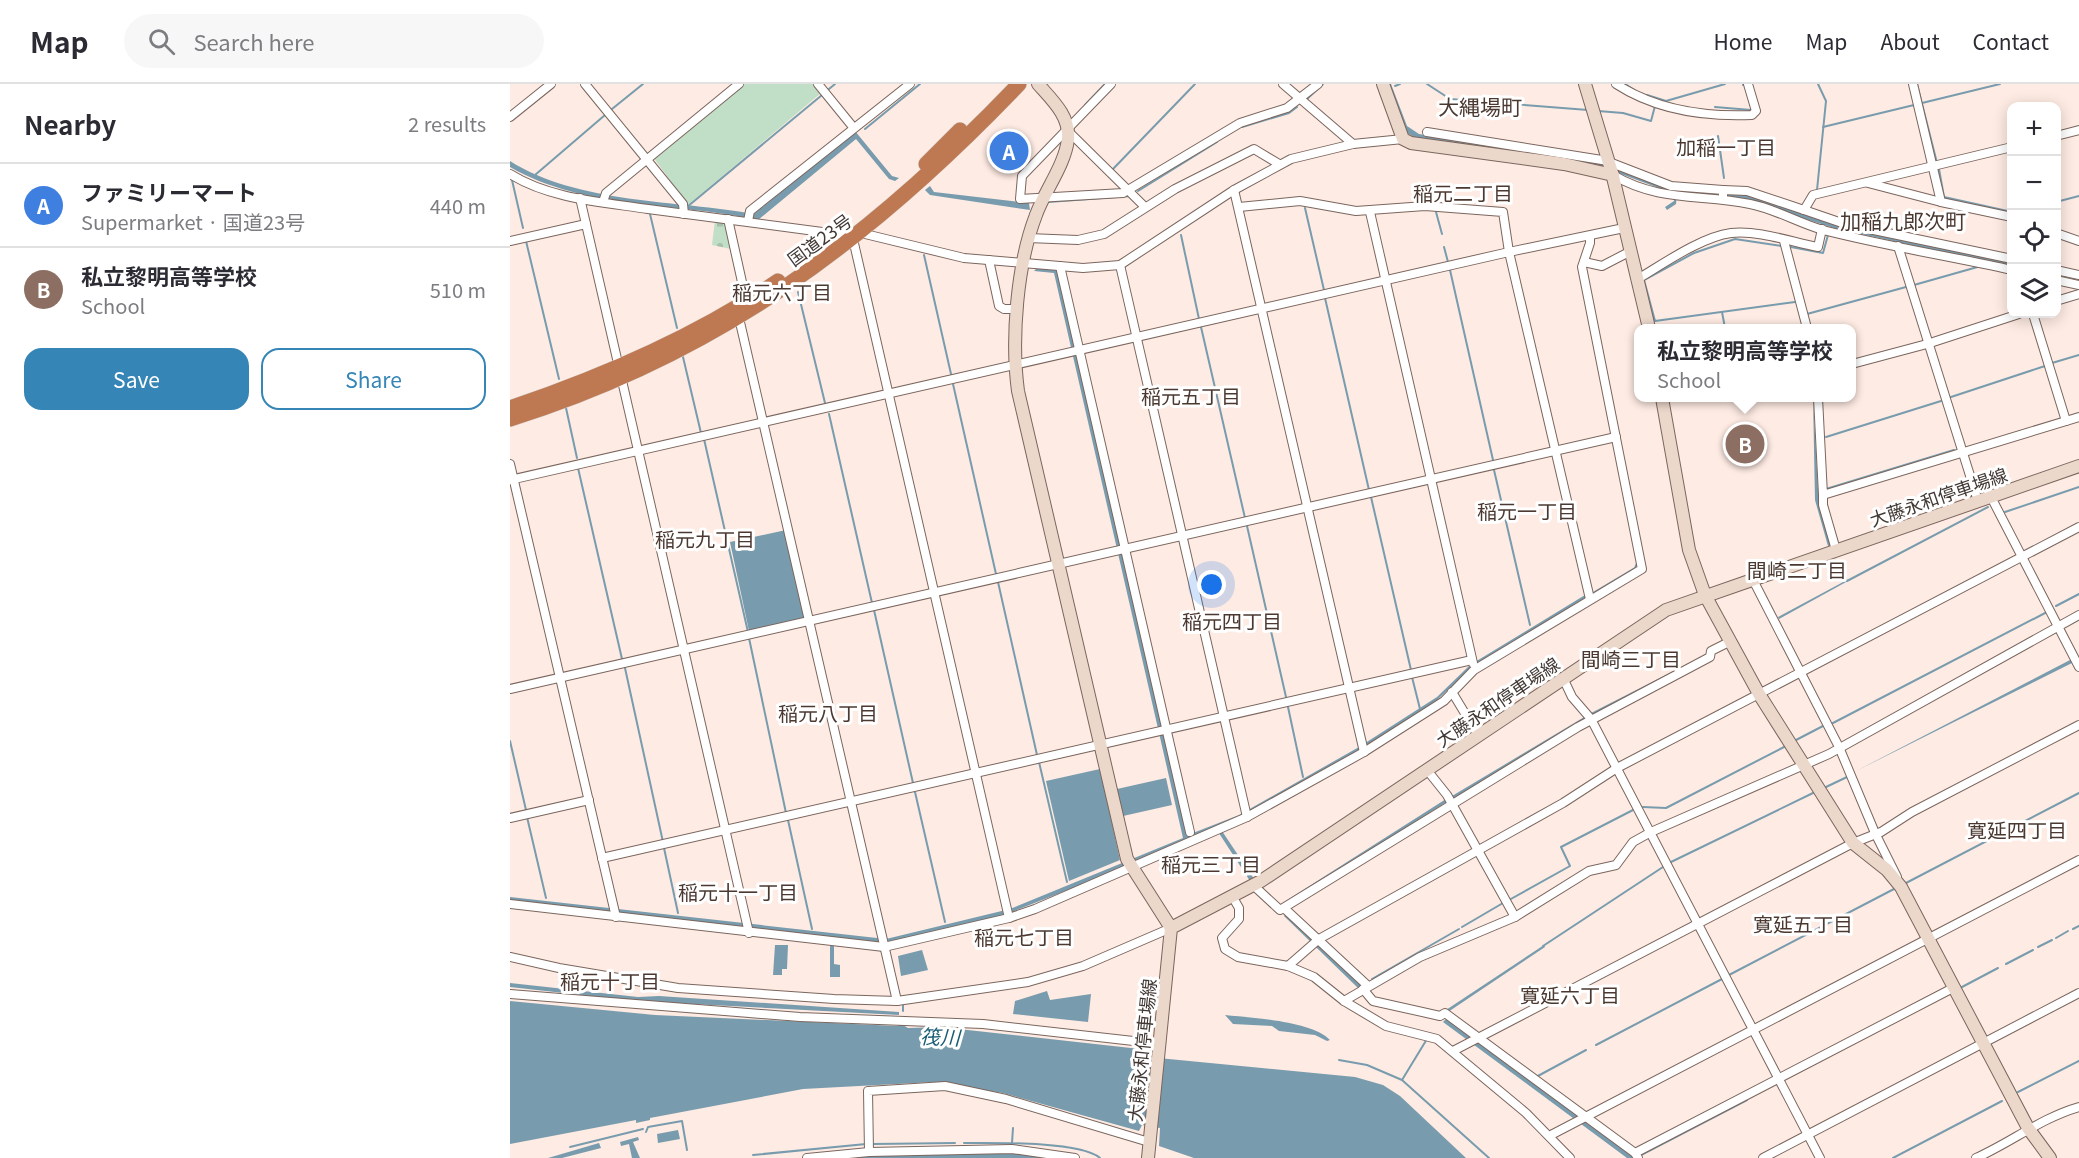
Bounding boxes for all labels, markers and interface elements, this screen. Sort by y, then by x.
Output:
search box [124,14,544,68]
text: Map [30,21,88,61]
icon: search [145,25,178,58]
text: Search here [193,25,314,57]
text: Home [1713,26,1773,56]
text: Map [1806,26,1847,56]
text: About [1880,26,1940,56]
text: Contact [1973,26,2049,56]
district label: 大縄場町 [1438,91,1522,121]
map controls [2007,102,2061,318]
button: + [2007,102,2061,156]
text: Nearby [24,105,116,142]
text: 2 results [408,109,486,138]
pin: A [990,128,1028,174]
district label: 加稲一丁目 [1676,132,1776,161]
button: − [2007,156,2061,210]
text: ファミリーマート [81,175,257,207]
district label: 稲元二丁目 [1413,178,1513,207]
text: A [37,191,50,220]
text: 440 m [430,191,486,220]
district label: 加稲九郎次町 [1840,205,1966,235]
text: Supermarket · 国道23号 [81,207,305,236]
street label: 国道23号 [781,207,857,271]
button: locate [2007,210,2061,264]
text: 私立黎明高等学校 [81,259,257,291]
button: layers [2007,264,2061,318]
text: B [37,275,50,304]
text: 510 m [430,275,486,304]
district label: 稲元六丁目 [732,277,832,306]
text: School [81,291,145,320]
popup [1634,324,1856,402]
text: 私立黎明高等学校 [1657,333,1833,365]
button: Save [24,348,249,410]
button: Share [261,348,486,410]
text: School [1657,365,1721,394]
district label: 稲元五丁目 [1141,381,1241,410]
pin: B [1726,422,1764,466]
street label: 大藤永和停車場線 [1866,460,2010,532]
district label: 稲元一丁目 [1477,496,1577,525]
district label: 稲元九丁目 [655,524,755,553]
district label: 間崎二丁目 [1747,555,1847,584]
your location [1197,570,1226,599]
district label: 稲元四丁目 [1182,606,1282,635]
district label: 間崎三丁目 [1581,644,1681,673]
street label: 大藤永和停車場線 [1430,650,1564,752]
district label: 稲元八丁目 [778,698,878,727]
district label: 寛延四丁目 [1967,815,2067,844]
district label: 稲元三丁目 [1161,849,1261,878]
district label: 稲元十一丁目 [678,877,798,906]
district label: 寛延五丁目 [1753,909,1853,938]
district label: 稲元七丁目 [974,922,1074,951]
district label: 稲元十丁目 [560,966,660,995]
street label: 大藤永和停車場線 [1121,977,1161,1123]
district label: 寛延六丁目 [1520,980,1620,1009]
water label: 筏川 [920,1021,962,1051]

